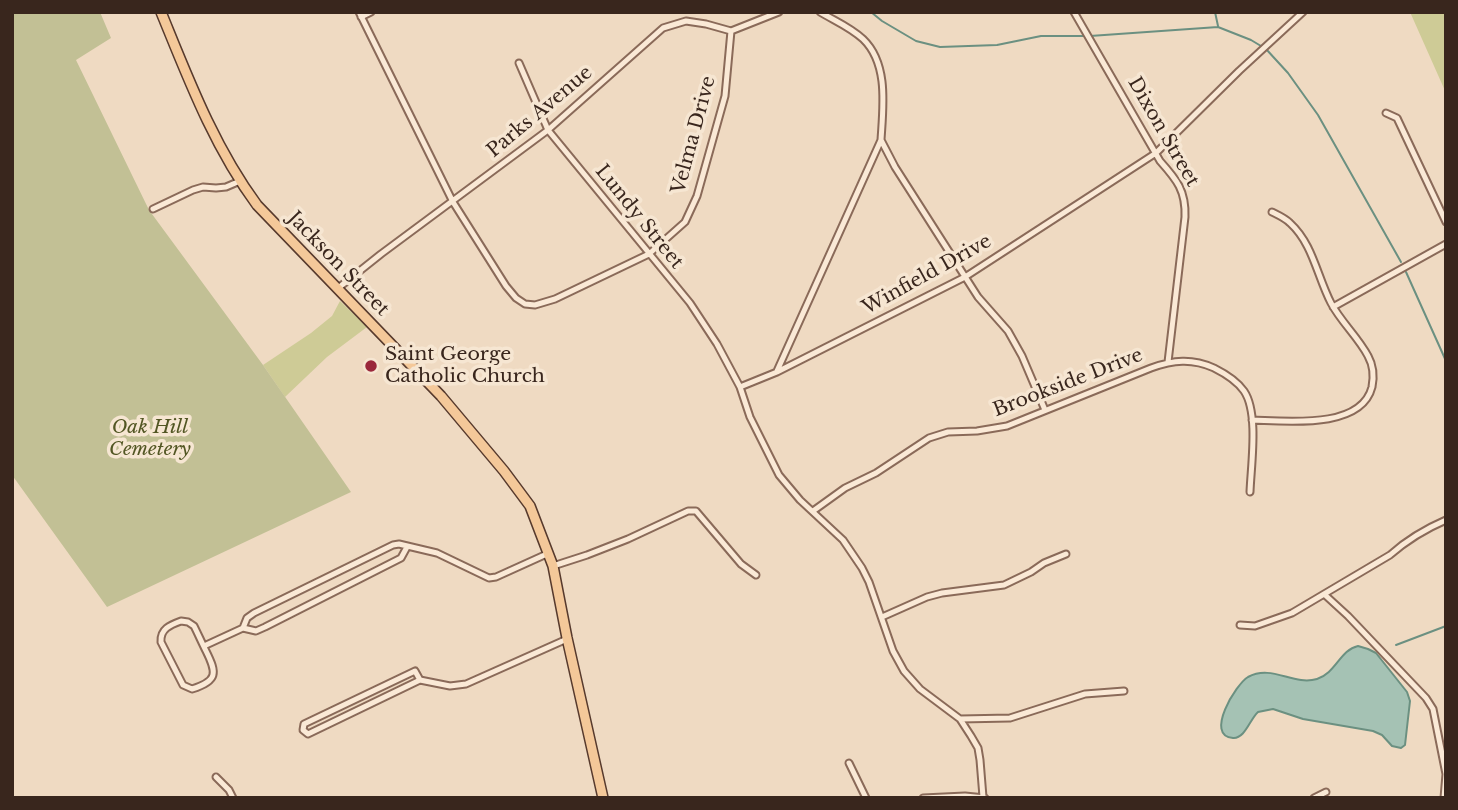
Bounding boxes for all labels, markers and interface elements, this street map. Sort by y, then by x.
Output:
street label: Parks Avenue [483,61,597,163]
street label: Dixon Street [1122,73,1204,191]
street label: Velma Drive [667,74,721,196]
street label: Lundy Street [590,160,688,274]
street label: Jackson Street [283,207,393,321]
street label: Winfield Drive [859,230,995,320]
place label: Saint George Catholic Church [385,344,545,388]
street label: Brookside Drive [990,344,1146,422]
marker: Saint George Catholic Church [363,358,379,374]
park label: Oak Hill Cemetery [109,417,191,461]

